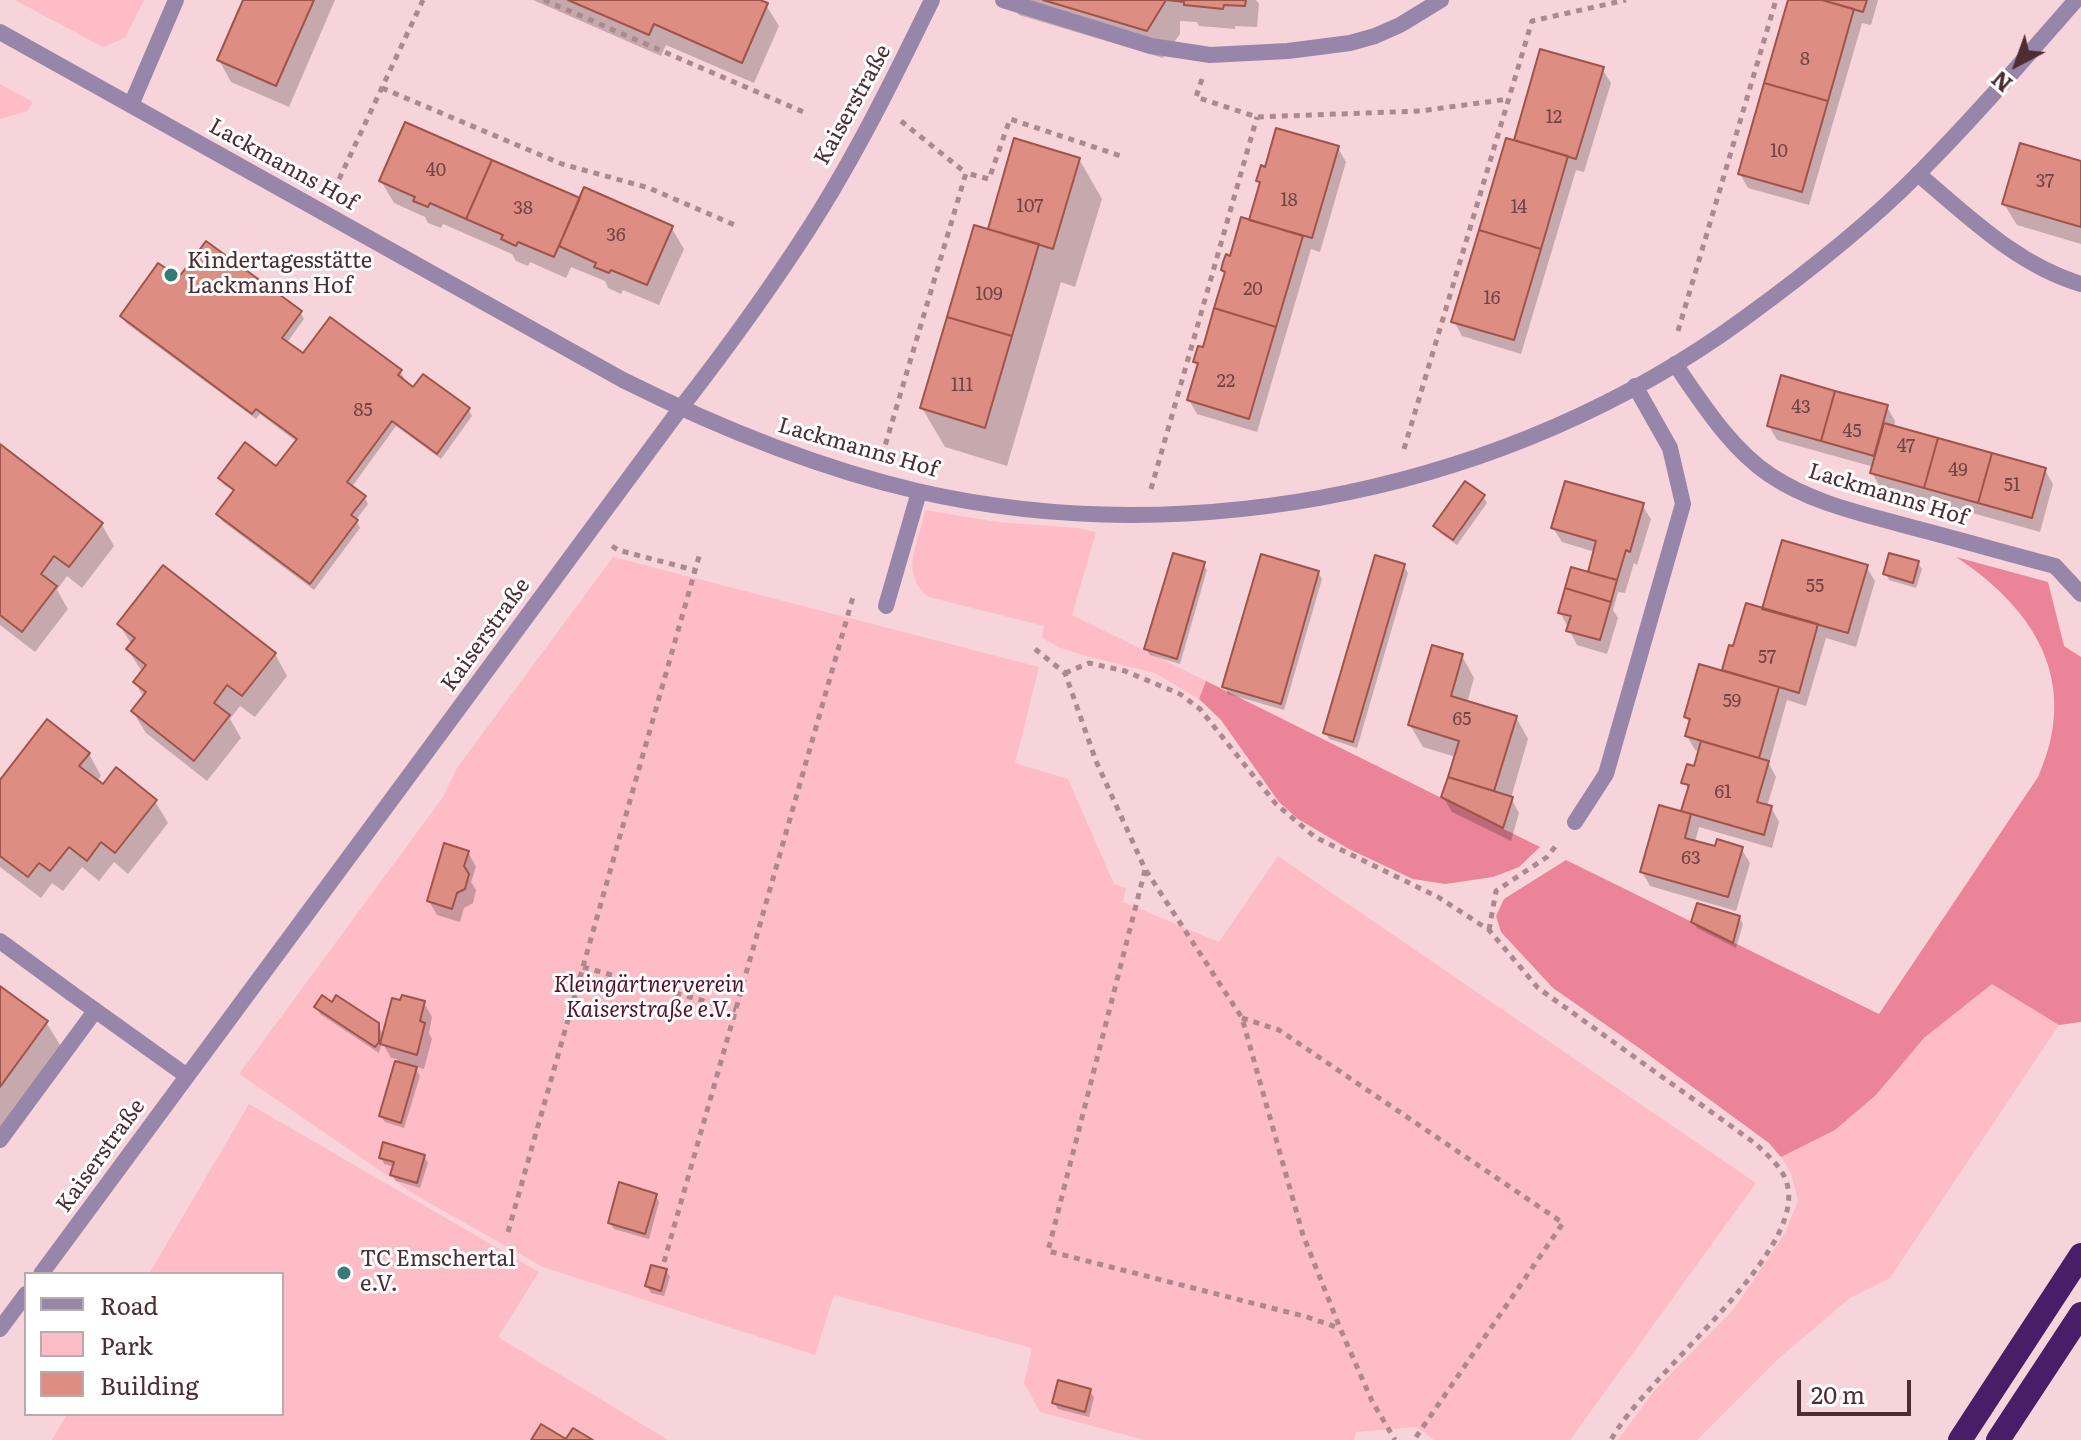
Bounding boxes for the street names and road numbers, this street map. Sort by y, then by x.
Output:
street label: Kaiserstraße [809,40,897,170]
street label: Lackmanns Hof [204,113,362,217]
street label: Lackmanns Hof [775,413,941,483]
street label: Lackmanns Hof [1805,458,1971,532]
street label: Kaiserstraße [436,573,536,697]
street label: Kaiserstraße [51,1094,151,1218]

